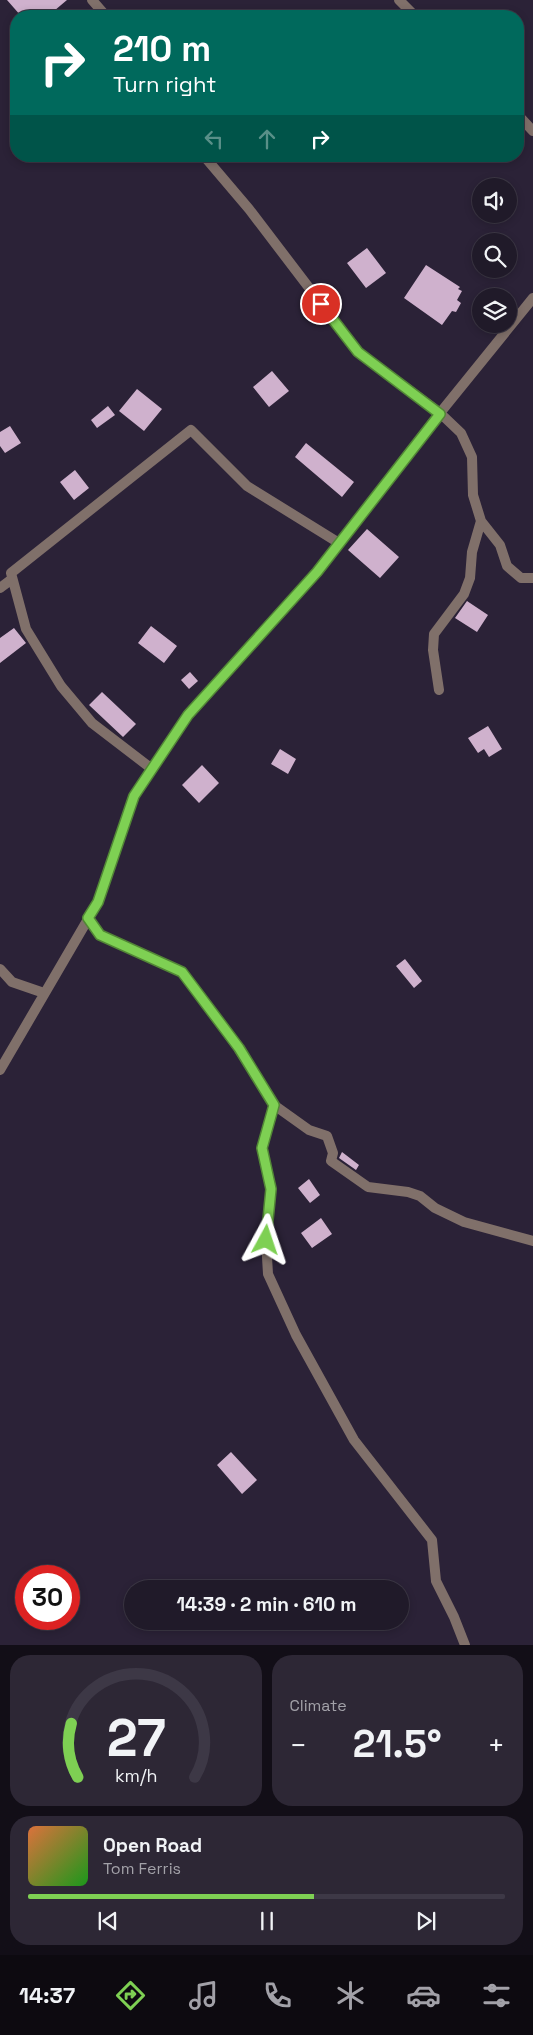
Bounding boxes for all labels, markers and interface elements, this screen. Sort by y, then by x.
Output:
text: 210 m [113,27,211,71]
icon: right [30,30,95,95]
text: Turn right [113,70,216,98]
icon: left [200,125,228,153]
icon: ahead [253,125,281,153]
icon: right [306,125,334,153]
map controls [472,178,517,333]
button: sound [472,178,517,223]
button: search [472,233,517,278]
pin [300,283,342,325]
button: layers [472,288,517,333]
icon: arrive [307,290,335,318]
position arrow [239,1213,291,1265]
speed limit sign: 30 [15,1565,80,1630]
text: 14:39 · 2 min · 610 m [177,1592,356,1617]
text: Climate [290,1695,347,1716]
text: 27 [106,1705,165,1771]
text: 21.5° [353,1720,442,1768]
text: − [290,1727,307,1763]
text: + [488,1727,505,1763]
text: km/h [114,1764,157,1787]
text: Open Road [103,1833,202,1858]
text: Tom Ferris [103,1858,181,1879]
icon: previous [94,1907,122,1935]
icon: pause [253,1907,281,1935]
icon: next [412,1907,440,1935]
icon: directions [113,1978,148,2013]
icon: music [186,1978,221,2013]
icon: phone [260,1978,295,2013]
icon: climate [333,1978,368,2013]
icon: car [406,1978,441,2013]
icon: filters [479,1978,514,2013]
text: 14:37 [19,1981,75,2009]

